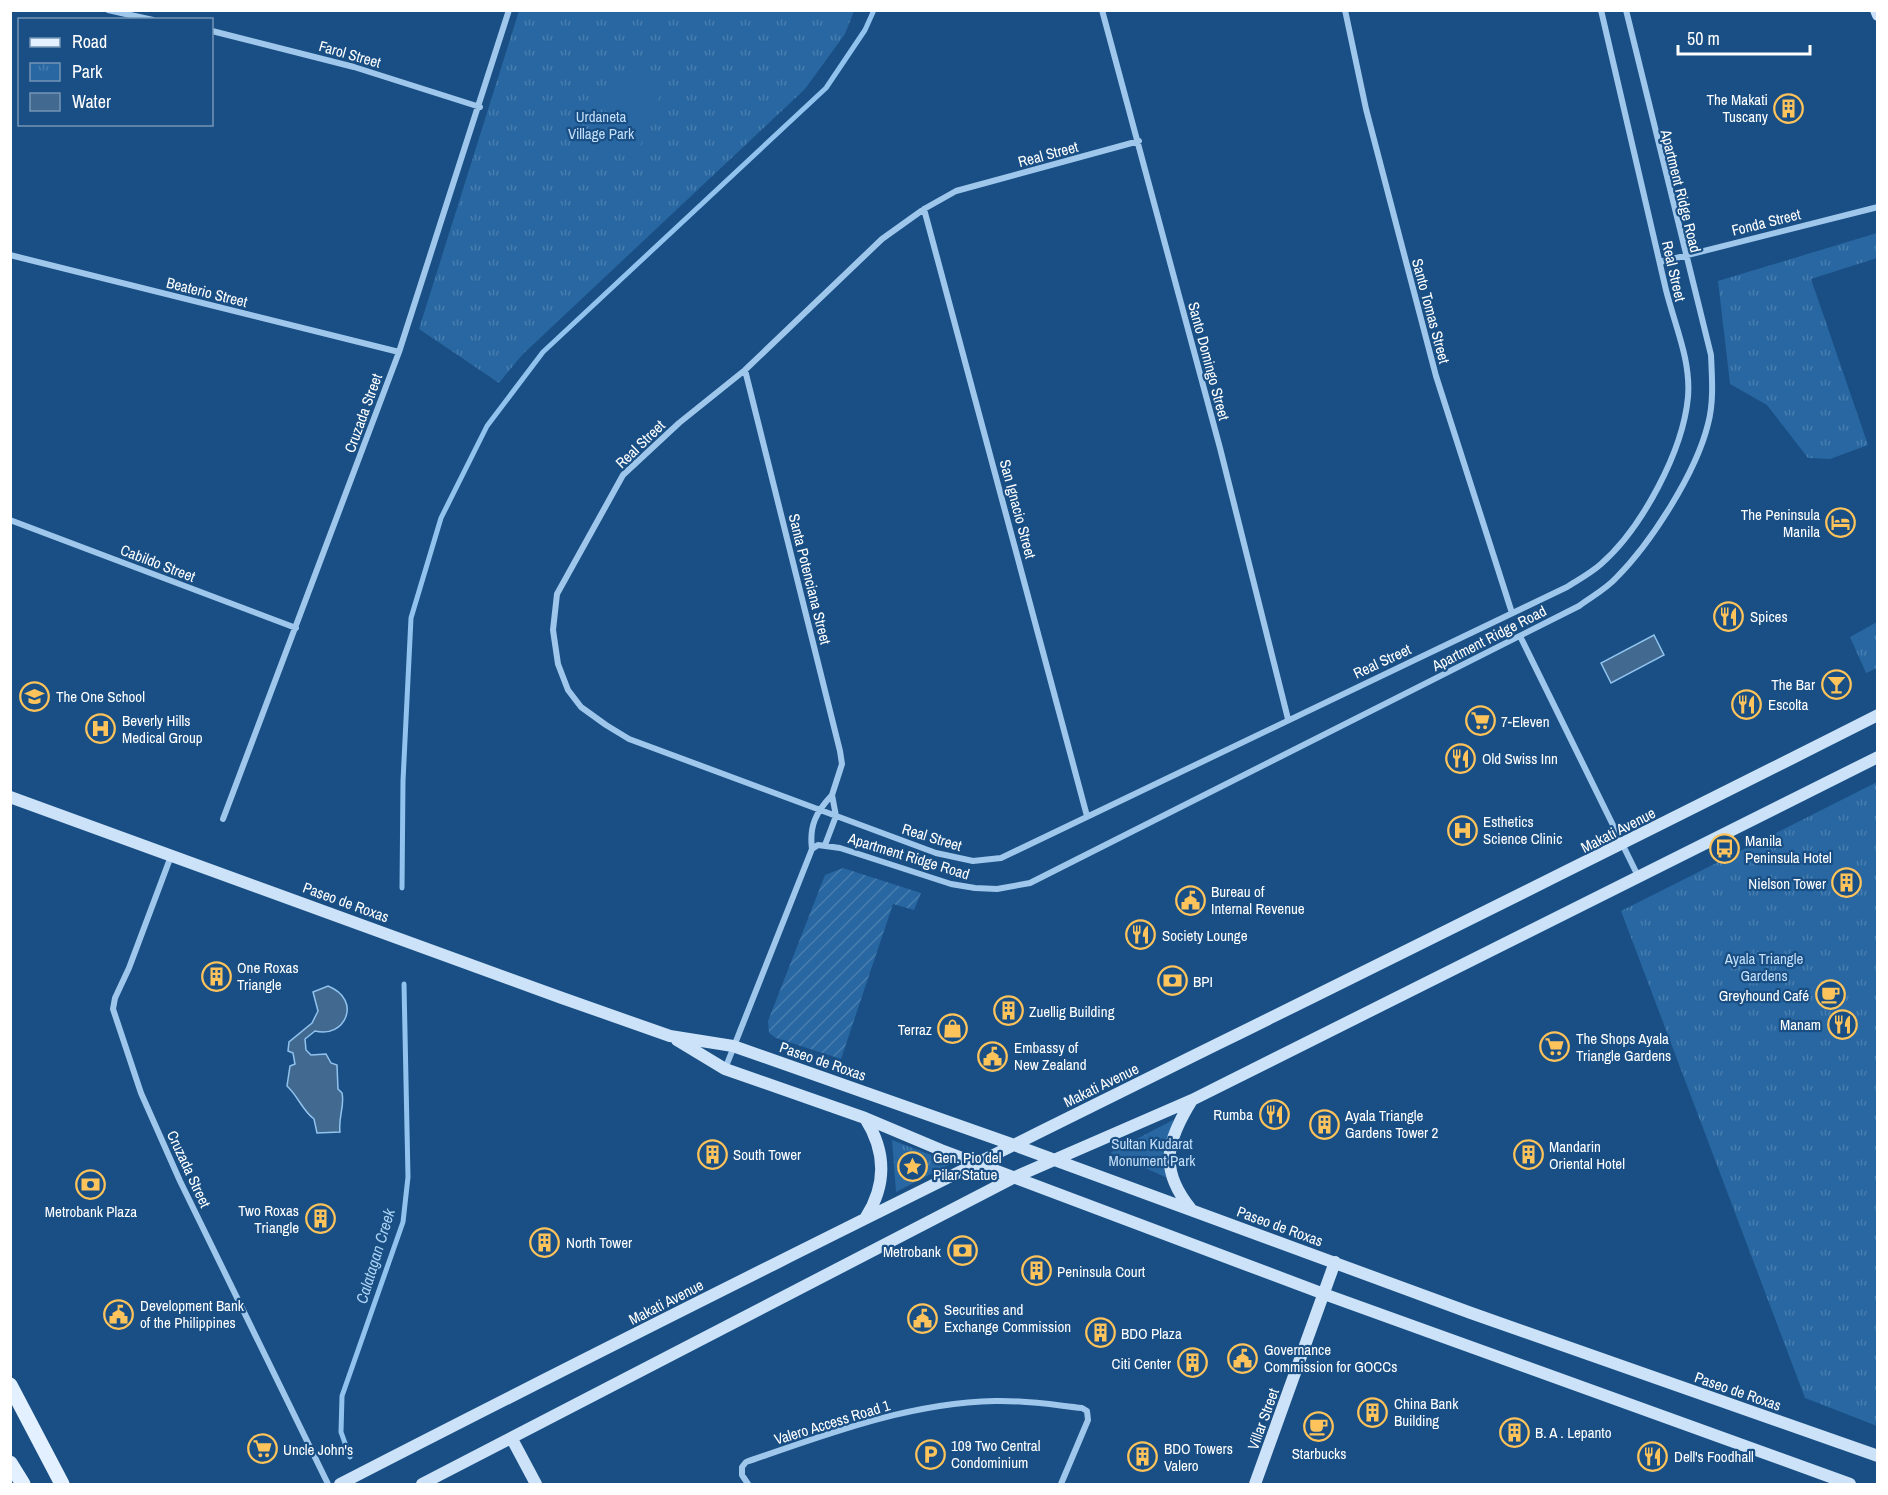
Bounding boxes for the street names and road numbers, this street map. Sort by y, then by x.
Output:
street label: Farol Street [317,35,384,73]
street label: Apartment Ridge Road [1655,126,1706,255]
street label: Real Street [1016,136,1081,172]
street label: Fonda Street [1729,203,1803,241]
street label: Real Street [1657,239,1691,304]
street label: Santo Tomas Street [1407,256,1455,366]
street label: Beaterio Street [164,272,250,312]
street label: Santo Domingo Street [1183,299,1235,423]
street label: Cruzada Street [339,370,387,455]
street label: Real Street [611,415,670,473]
street label: San Ignacio Street [995,457,1041,561]
street label: Santa Potenciana Street [784,511,837,647]
street label: Cabildo Street [118,539,199,587]
street label: Apartment Ridge Road [1427,600,1550,676]
street label: Real Street [1350,638,1415,684]
street label: Makati Avenue [1577,802,1659,858]
street label: Real Street [900,818,965,856]
street label: Apartment Ridge Road [845,827,972,884]
street label: Paseo de Roxas [300,877,392,927]
street label: Paseo de Roxas [777,1036,869,1086]
street label: Makati Avenue [1060,1058,1142,1112]
street label: Cruzada Street [162,1127,216,1211]
street label: Paseo de Roxas [1234,1201,1326,1251]
street label: Makati Avenue [625,1274,707,1330]
street label: Paseo de Roxas [1692,1366,1784,1416]
street label: Villar Street [1242,1385,1284,1453]
street label: Valero Access Road 1 [771,1394,893,1450]

